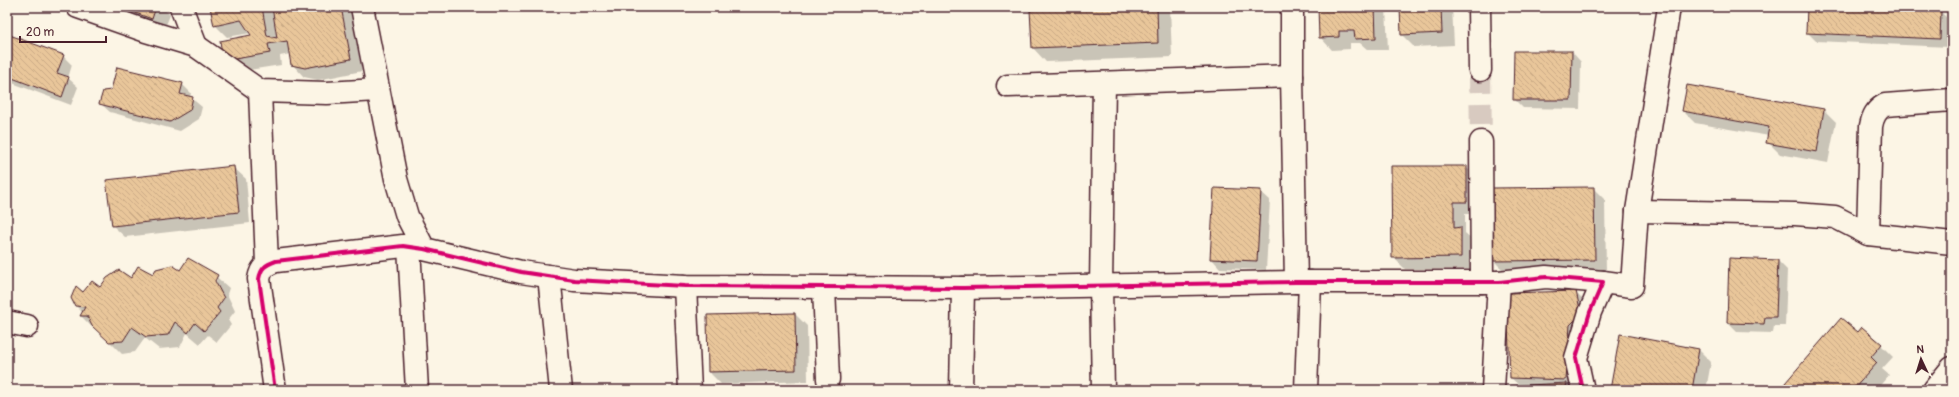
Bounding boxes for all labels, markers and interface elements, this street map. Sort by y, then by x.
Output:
scale bar [20,18,106,44]
text: 20 m [26,25,55,40]
north arrow [1901,339,1941,379]
text: N [1916,343,1925,356]

